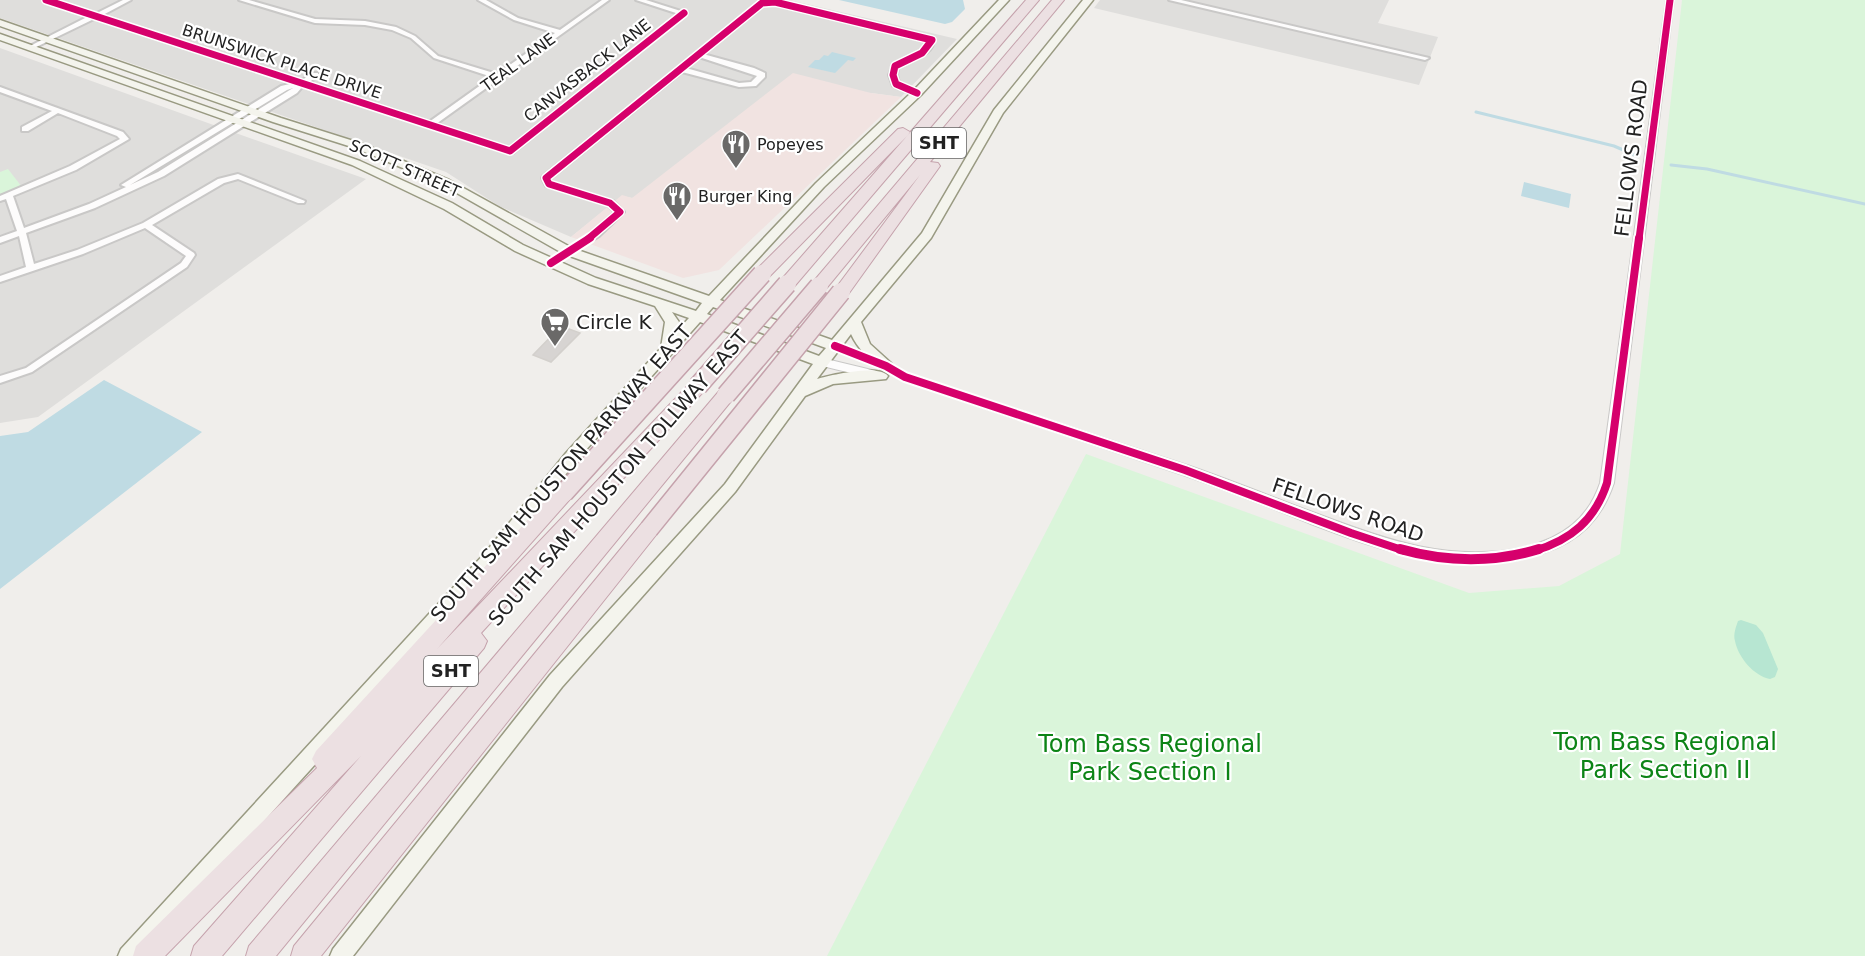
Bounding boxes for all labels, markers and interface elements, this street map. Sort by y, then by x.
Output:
street label: CANVASBACK LANE [520,15,655,126]
street label: BRUNSWICK PLACE DRIVE [180,20,384,103]
street label: TEAL LANE [477,29,559,96]
street label: FELLOWS ROAD [1609,78,1653,238]
restaurant icon: Popeyes [720,128,752,170]
road number: SHT [912,128,966,158]
place label: Popeyes [757,135,824,154]
street label: SCOTT STREET [346,136,463,201]
restaurant icon: Burger King [661,180,693,222]
place label: Burger King [698,187,792,206]
supermarket icon: Circle K [539,306,571,348]
place label: Circle K [576,310,653,334]
street label: SOUTH SAM HOUSTON PARKWAY EAST [425,319,697,626]
street label: SOUTH SAM HOUSTON TOLLWAY EAST [483,325,753,631]
street label: FELLOWS ROAD [1269,473,1427,547]
road number: SHT [424,656,478,686]
park label: Tom Bass Regional Park Section II [1552,728,1777,784]
park label: Tom Bass Regional Park Section I [1037,730,1262,786]

